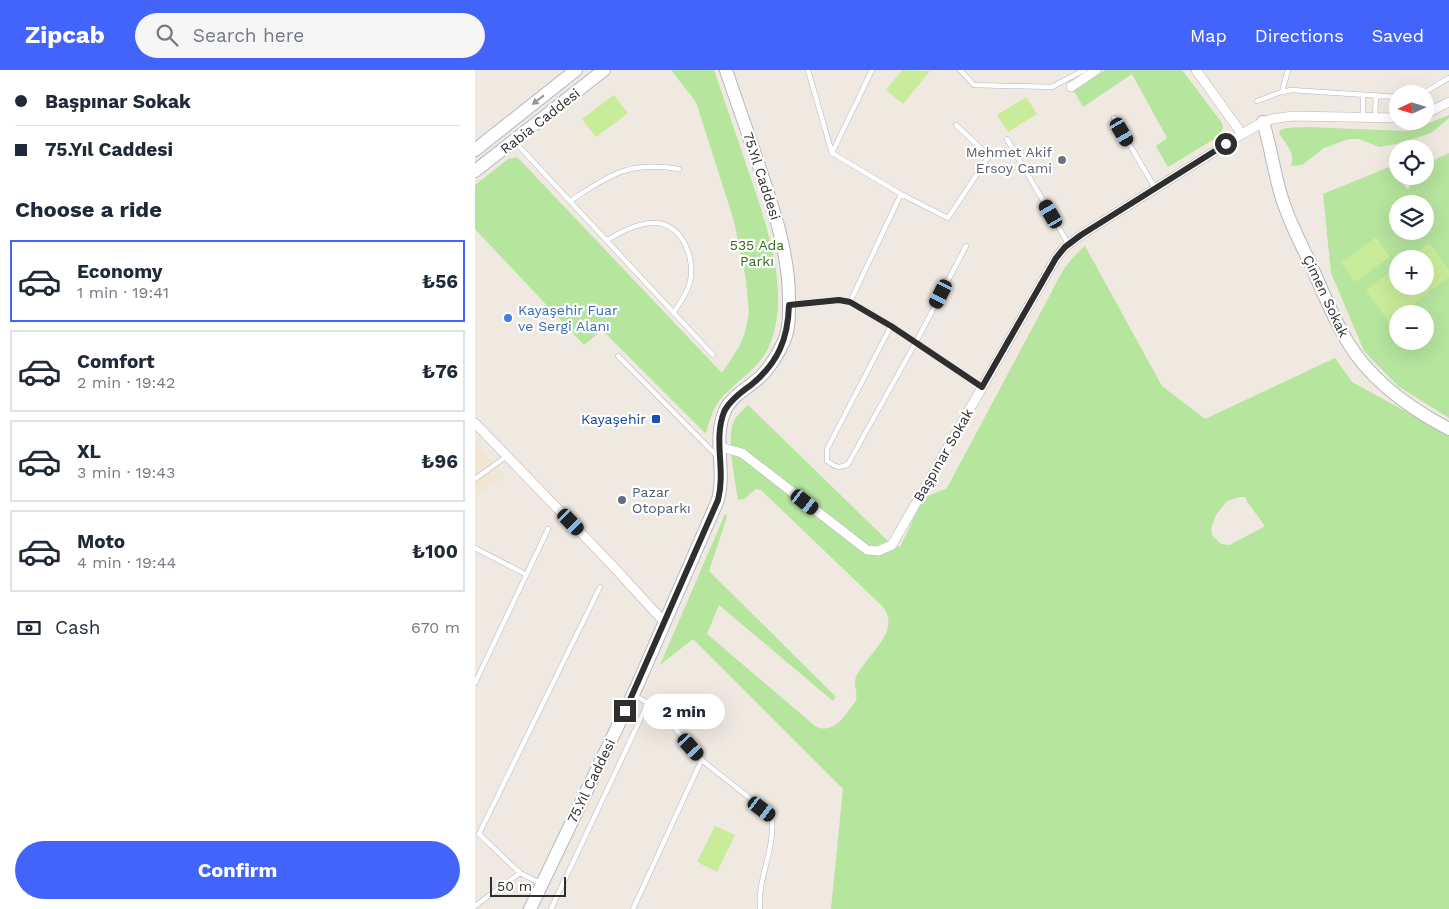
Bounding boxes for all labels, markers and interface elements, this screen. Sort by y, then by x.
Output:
search box [135,13,485,58]
text: Zipcab [25,21,105,49]
icon: search [153,21,181,49]
text: Search here [193,24,304,47]
text: Map [1190,25,1227,46]
text: Directions [1255,25,1344,46]
text: Saved [1372,25,1424,46]
street label: Rabia Caddesi [497,85,583,157]
north arrow [1389,85,1434,130]
map controls [1389,85,1434,350]
text: Başpınar Sokak [45,90,191,113]
one-way arrow [532,95,545,106]
car [1108,115,1135,149]
street label: 75.Yıl Caddesi [740,130,784,222]
route start [1215,133,1237,155]
text: 75.Yıl Caddesi [45,138,173,161]
button: locate [1389,140,1434,185]
place label: Mehmet Akif Ersoy Cami [966,144,1052,176]
marker: Mehmet Akif Ersoy Cami [1056,154,1068,166]
button: layers [1389,195,1434,240]
text: Choose a ride [15,197,162,222]
car [1037,197,1064,231]
park label: 535 Ada Parkı [730,237,784,269]
button: + [1389,250,1434,295]
street label: Çimen Sokak [1300,252,1352,340]
icon: car [17,259,62,304]
text: Economy [77,260,162,283]
text: ₺56 [422,270,458,293]
car [927,277,954,311]
text: 1 min · 19:41 [77,283,169,302]
place label: Kayaşehir Fuar ve Sergi Alanı [518,302,618,334]
button: − [1389,305,1434,350]
marker: Kayaşehir Fuar ve Sergi Alanı [502,312,514,324]
icon: car [17,349,62,394]
text: Comfort [77,350,155,373]
text: ₺76 [422,360,458,383]
text: 2 min · 19:42 [77,373,175,392]
street label: Başpınar Sokak [910,406,976,504]
place label: Kayaşehir [581,411,646,427]
marker: Kayaşehir [650,413,662,425]
icon: car [17,439,62,484]
text: XL [77,440,101,463]
text: ₺96 [421,450,458,473]
text: 3 min · 19:43 [77,463,175,482]
place label: Pazar Otoparkı [632,484,691,516]
car [788,487,821,517]
marker: Pazar Otoparkı [616,494,628,506]
car [555,506,586,538]
icon: car [17,529,62,574]
text: Moto [77,530,125,553]
text: ₺100 [412,540,458,563]
text: 4 min · 19:44 [77,553,176,572]
icon: cash [15,614,43,642]
text: Cash [55,616,101,639]
text: 670 m [411,618,460,637]
callout: 2 min [643,694,725,728]
route end [614,700,636,722]
text: 2 min [662,702,706,721]
car [675,731,706,763]
street label: 75.Yıl Caddesi [564,736,618,826]
car [745,794,778,824]
button: Confirm [15,841,460,899]
scale bar [490,874,566,897]
text: 50 m [497,878,532,894]

